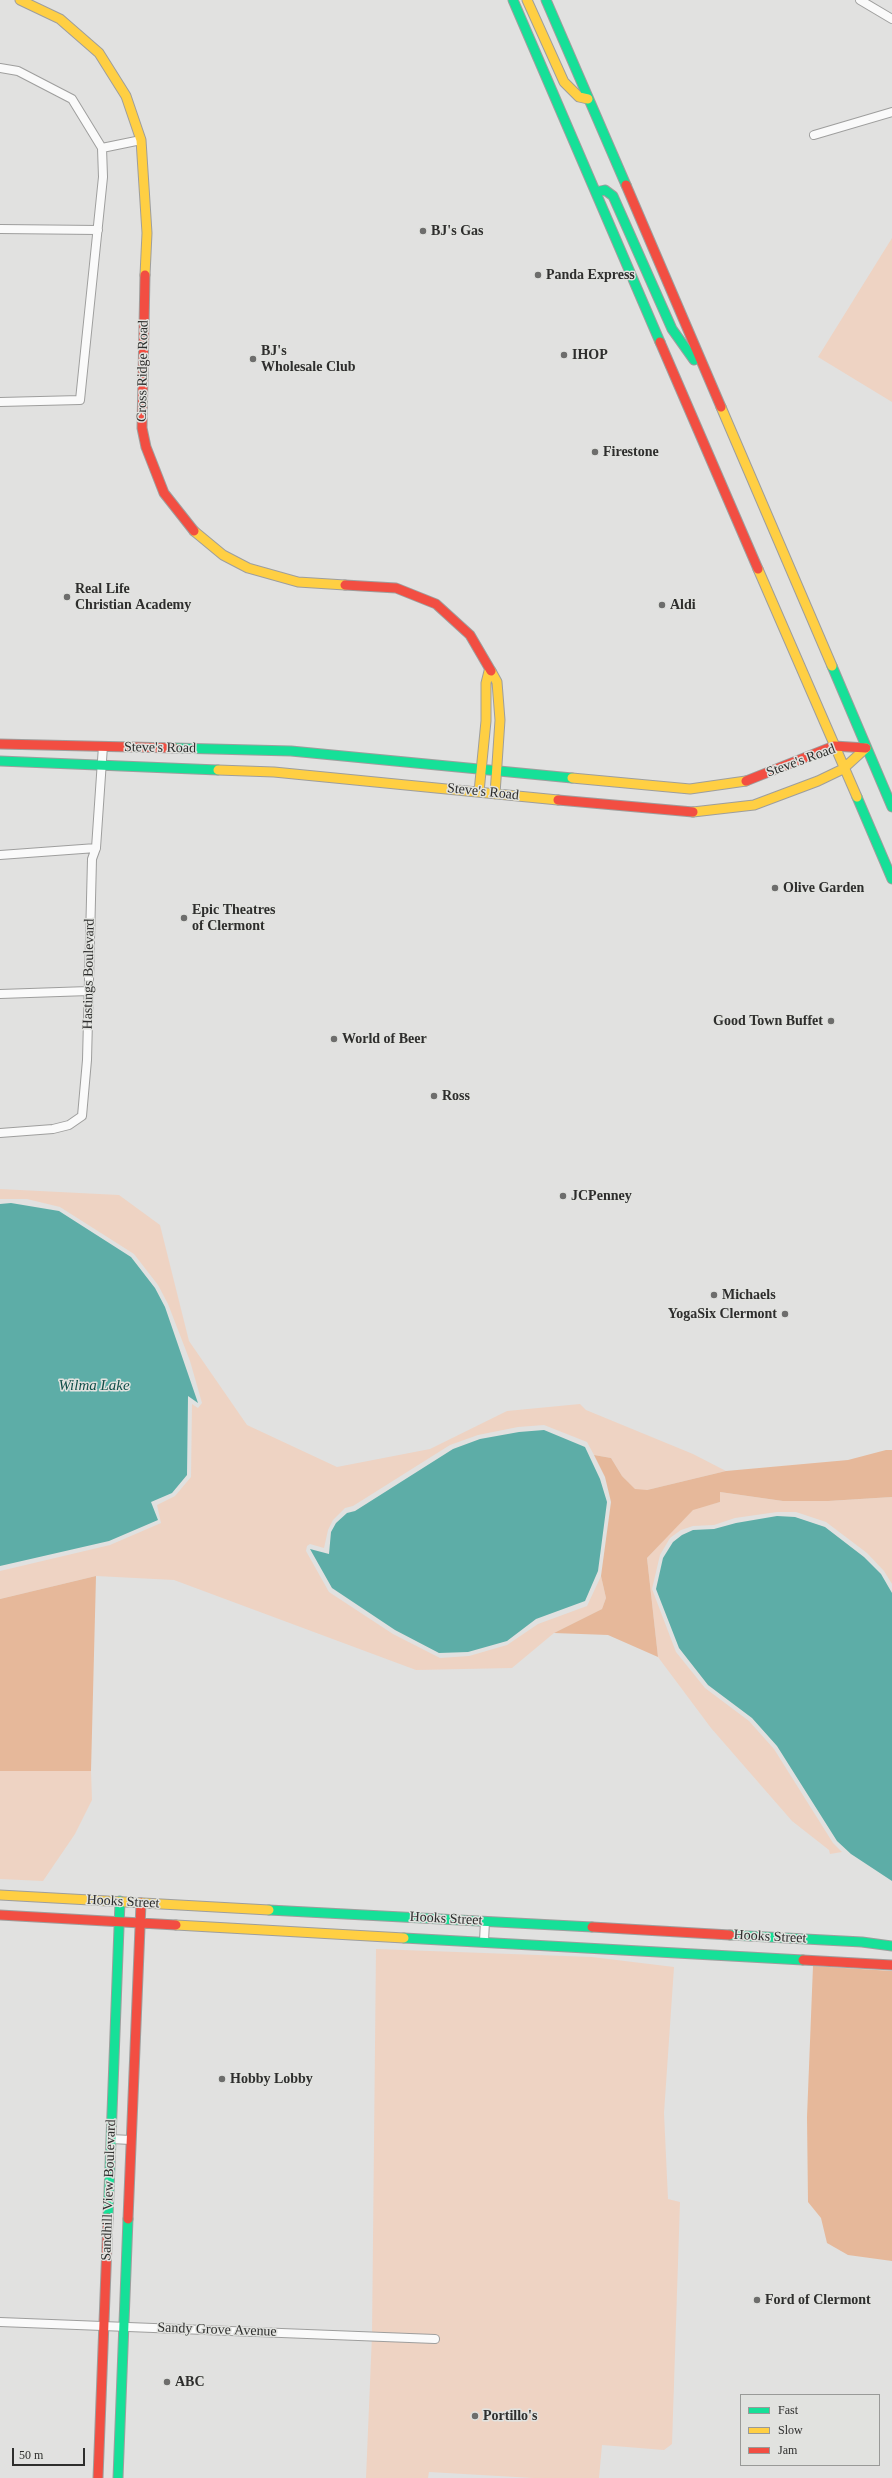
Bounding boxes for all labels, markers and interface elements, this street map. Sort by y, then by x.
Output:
place label: BJ's Gas [431,223,484,239]
marker: BJ's Gas [418,226,428,236]
place label: Panda Express [546,267,635,283]
marker: Panda Express [533,270,543,280]
street label: Cross Ridge Road [134,320,152,422]
place label: BJ's Wholesale Club [261,343,356,376]
place label: IHOP [572,347,608,363]
marker: IHOP [559,350,569,360]
marker: BJ's Wholesale Club [248,354,258,364]
place label: Firestone [603,444,659,460]
marker: Firestone [590,447,600,457]
place label: Real Life Christian Academy [75,581,191,614]
marker: Real Life Christian Academy [62,592,72,602]
place label: Aldi [670,597,696,613]
marker: Aldi [657,600,667,610]
street label: Steve's Road [124,739,196,757]
street label: Steve's Road [764,741,838,781]
street label: Steve's Road [446,780,520,804]
place label: Olive Garden [783,880,864,896]
marker: Olive Garden [770,883,780,893]
place label: Epic Theatres of Clermont [192,902,275,934]
marker: Epic Theatres of Clermont [179,913,189,923]
street label: Hastings Boulevard [80,918,98,1030]
place label: Good Town Buffet [713,1013,823,1029]
marker: Good Town Buffet [826,1016,836,1026]
place label: World of Beer [342,1031,427,1047]
marker: World of Beer [329,1034,339,1044]
place label: Ross [442,1088,470,1104]
marker: Ross [429,1091,439,1101]
place label: JCPenney [571,1188,632,1204]
marker: JCPenney [558,1191,568,1201]
place label: Michaels [722,1287,776,1303]
marker: Michaels [709,1290,719,1300]
place label: YogaSix Clermont [668,1306,777,1322]
marker: YogaSix Clermont [780,1309,790,1319]
water label: Wilma Lake [58,1377,130,1395]
street label: Hooks Street [86,1892,160,1912]
street label: Hooks Street [409,1909,483,1929]
street label: Hooks Street [733,1927,807,1947]
place label: Hobby Lobby [230,2071,313,2087]
marker: Hobby Lobby [217,2074,227,2084]
street label: Sandhill View Boulevard [98,2119,120,2261]
place label: Ford of Clermont [765,2292,871,2308]
marker: Ford of Clermont [752,2295,762,2305]
street label: Sandy Grove Avenue [157,2320,277,2340]
place label: ABC [175,2374,205,2390]
marker: ABC [162,2377,172,2387]
legend [740,2394,880,2466]
text: Fast [778,2403,798,2417]
place label: Portillo's [483,2408,537,2424]
marker: Portillo's [470,2411,480,2421]
text: Slow [778,2423,803,2437]
scale bar [14,2440,87,2466]
text: Jam [778,2443,797,2457]
text: 50 m [19,2448,43,2462]

